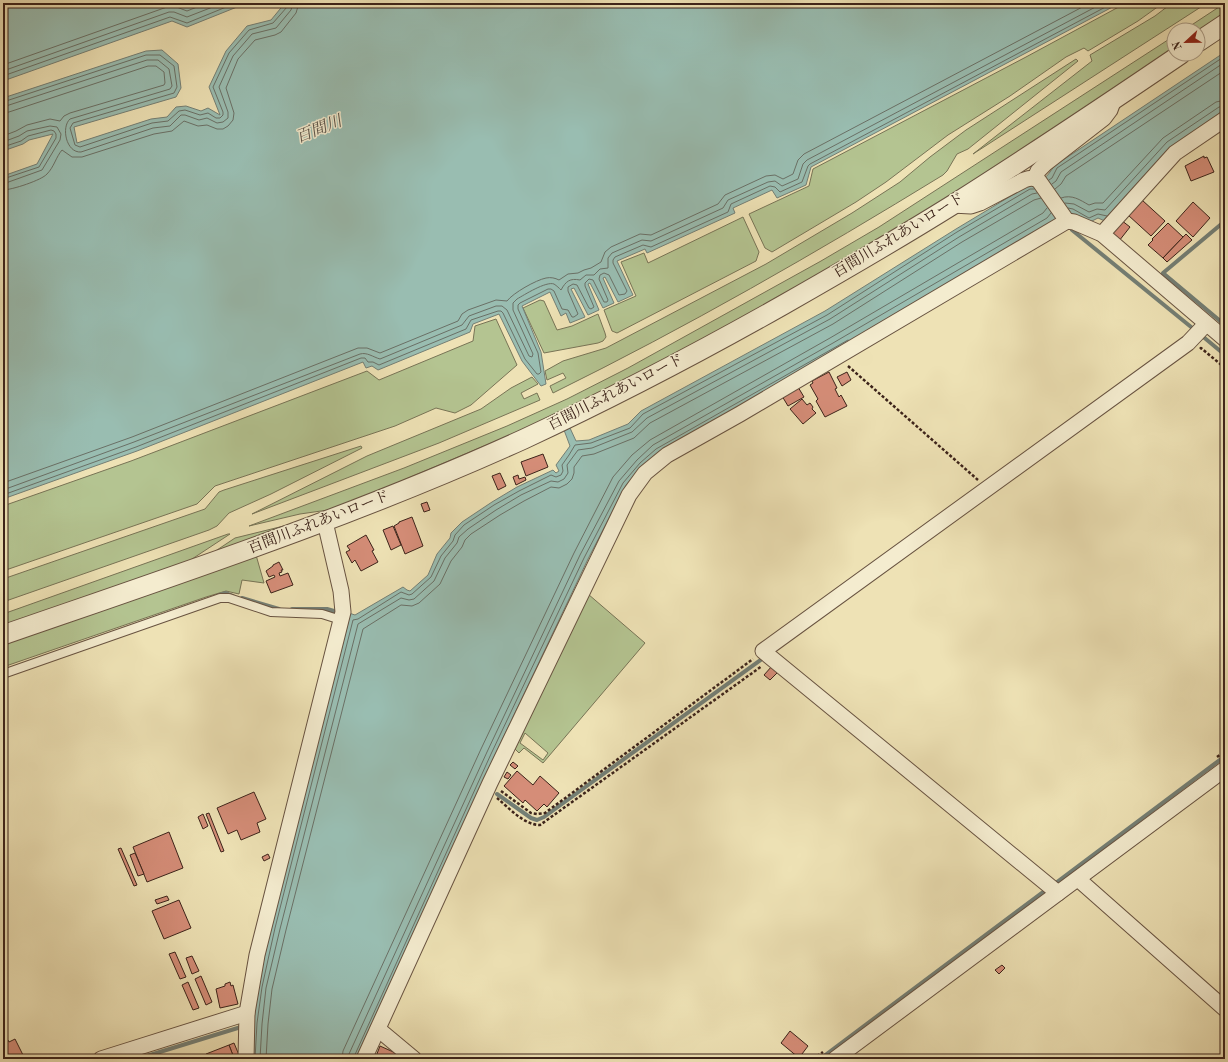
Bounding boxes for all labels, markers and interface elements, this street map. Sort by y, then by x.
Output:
north arrow [1166,22,1206,62]
text: N [1171,39,1185,51]
water label: 百間川 [293,111,346,146]
street label: 百間川ふれあいロード [830,189,967,281]
street label: 百間川ふれあいロード [545,350,686,434]
street label: 百間川ふれあいロード [246,487,392,557]

